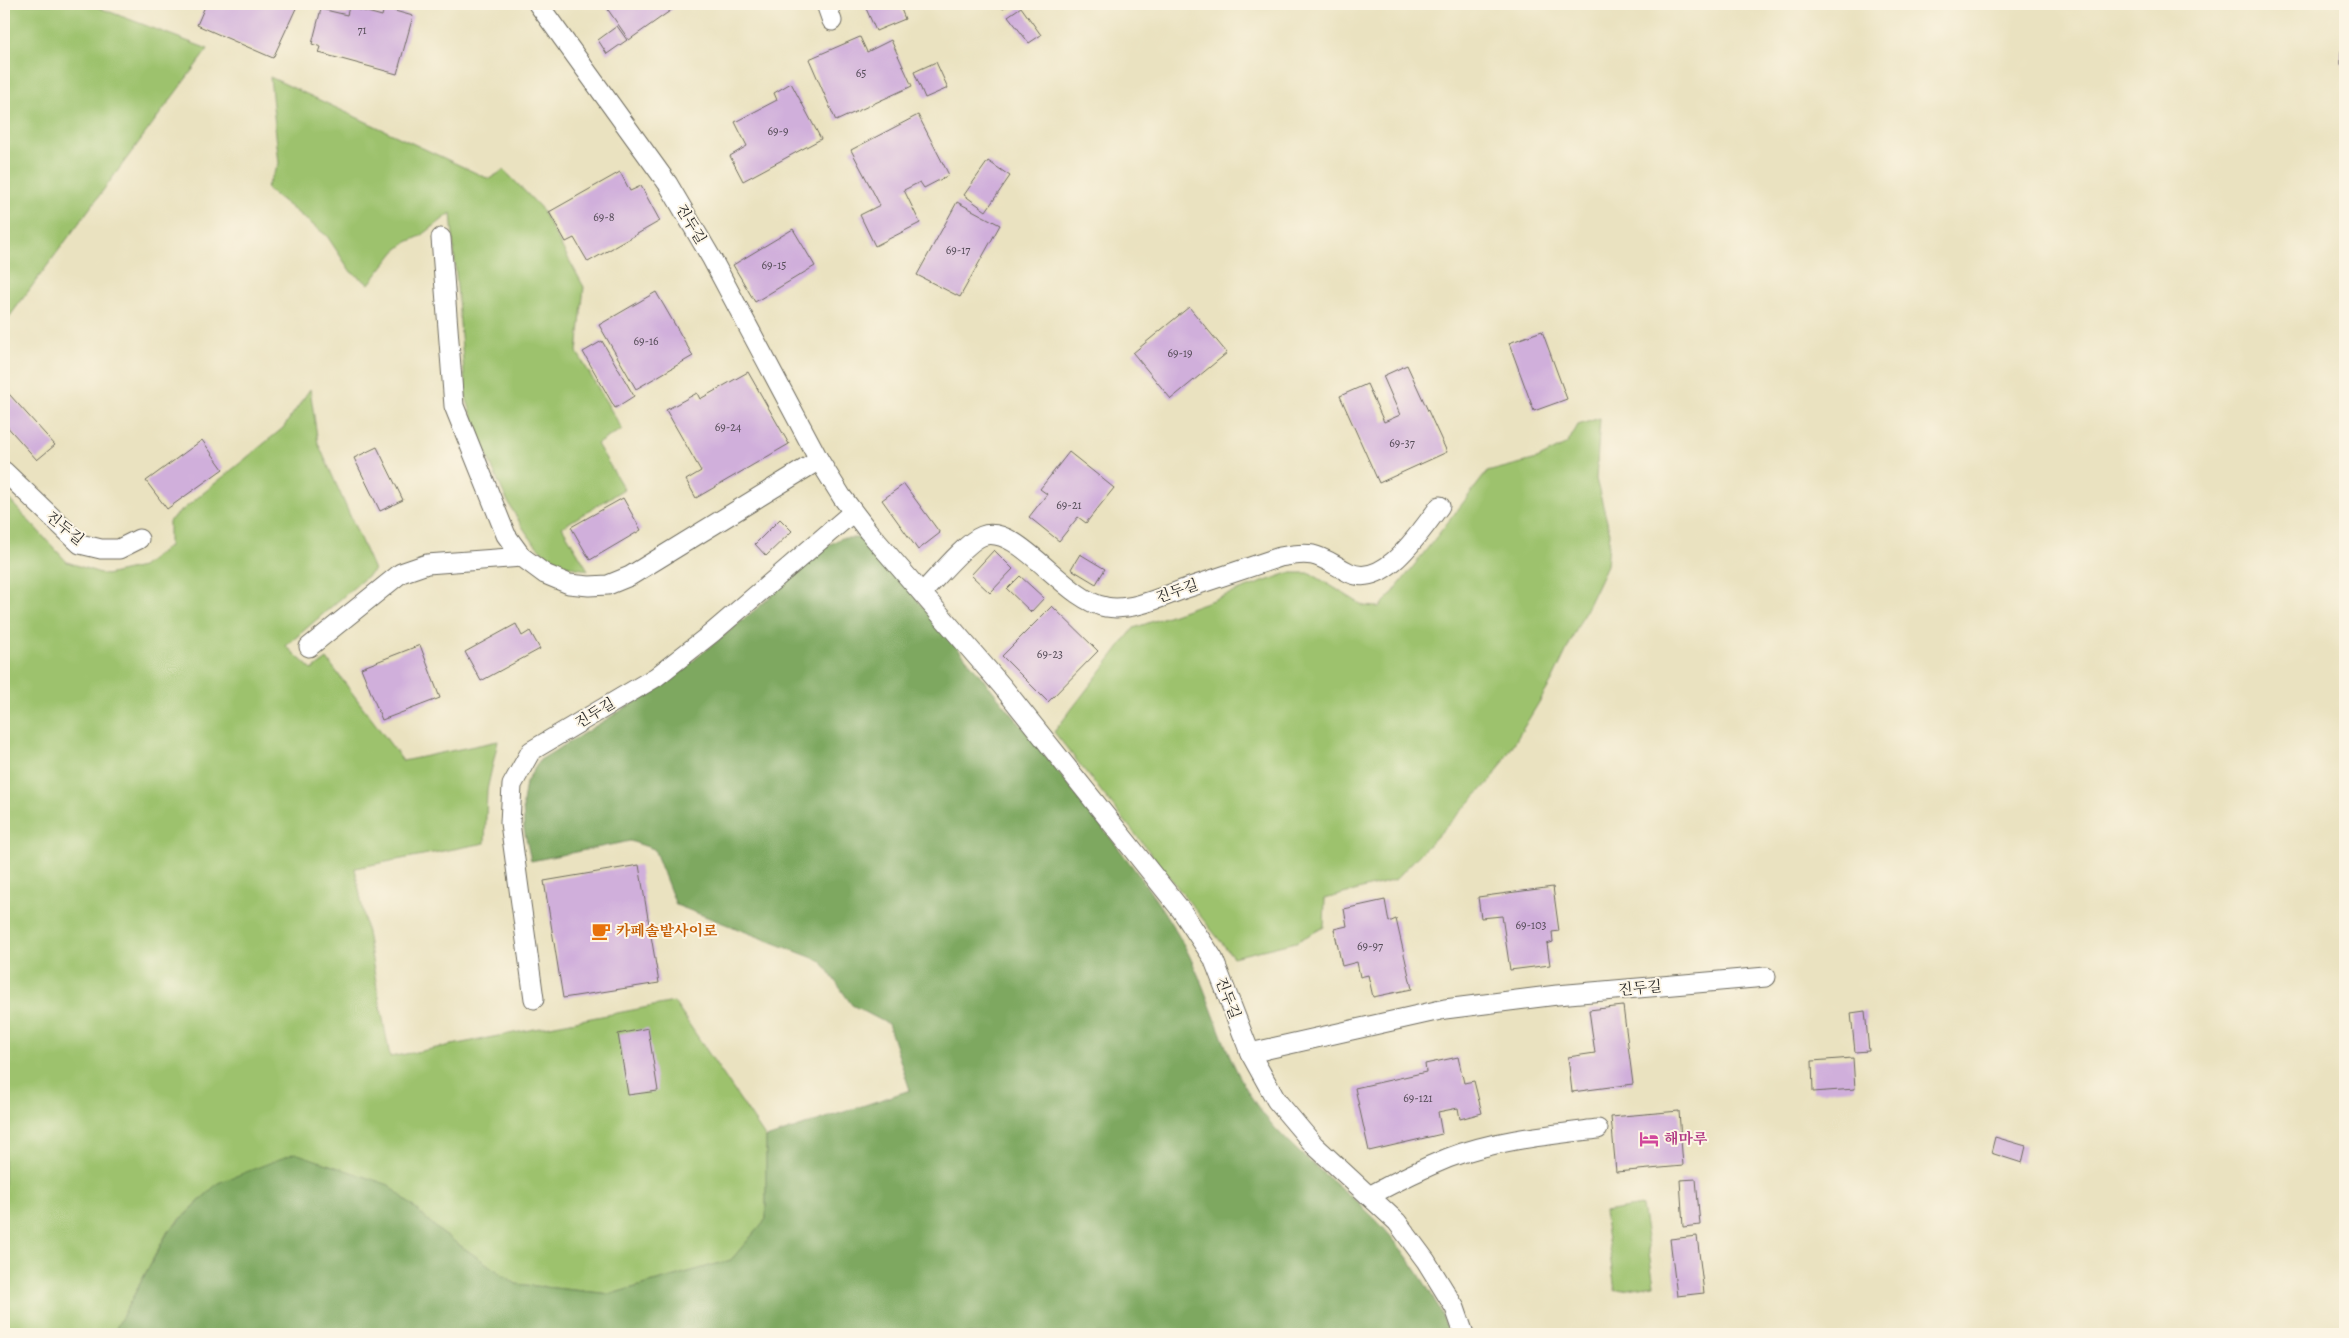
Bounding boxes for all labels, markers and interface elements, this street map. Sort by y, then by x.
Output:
house number: 71 [357,22,367,38]
house number: 65 [856,65,866,81]
house number: 69-9 [767,123,789,139]
street label: 진두길 [671,200,711,248]
house number: 69-8 [593,209,615,225]
house number: 69-17 [946,242,971,258]
house number: 69-15 [762,257,786,273]
house number: 69-16 [633,333,659,349]
house number: 69-19 [1167,345,1193,361]
house number: 69-24 [715,419,742,435]
house number: 69-37 [1389,435,1416,451]
house number: 69-21 [1056,497,1082,513]
street label: 진두길 [42,507,88,549]
street label: 진두길 [1153,574,1201,608]
house number: 69-23 [1037,646,1063,662]
street label: 진두길 [571,693,619,733]
house number: 69-103 [1515,917,1547,933]
cafe icon: 카페솔밭사이로 [590,920,612,942]
place label: 카페솔밭사이로 [616,921,718,941]
house number: 69-97 [1357,938,1384,954]
street label: 진두길 [1211,974,1245,1022]
street label: 진두길 [1617,976,1663,1000]
house number: 69-121 [1403,1090,1433,1106]
hotel icon: 해마루 [1638,1128,1660,1150]
place label: 해마루 [1664,1129,1708,1149]

